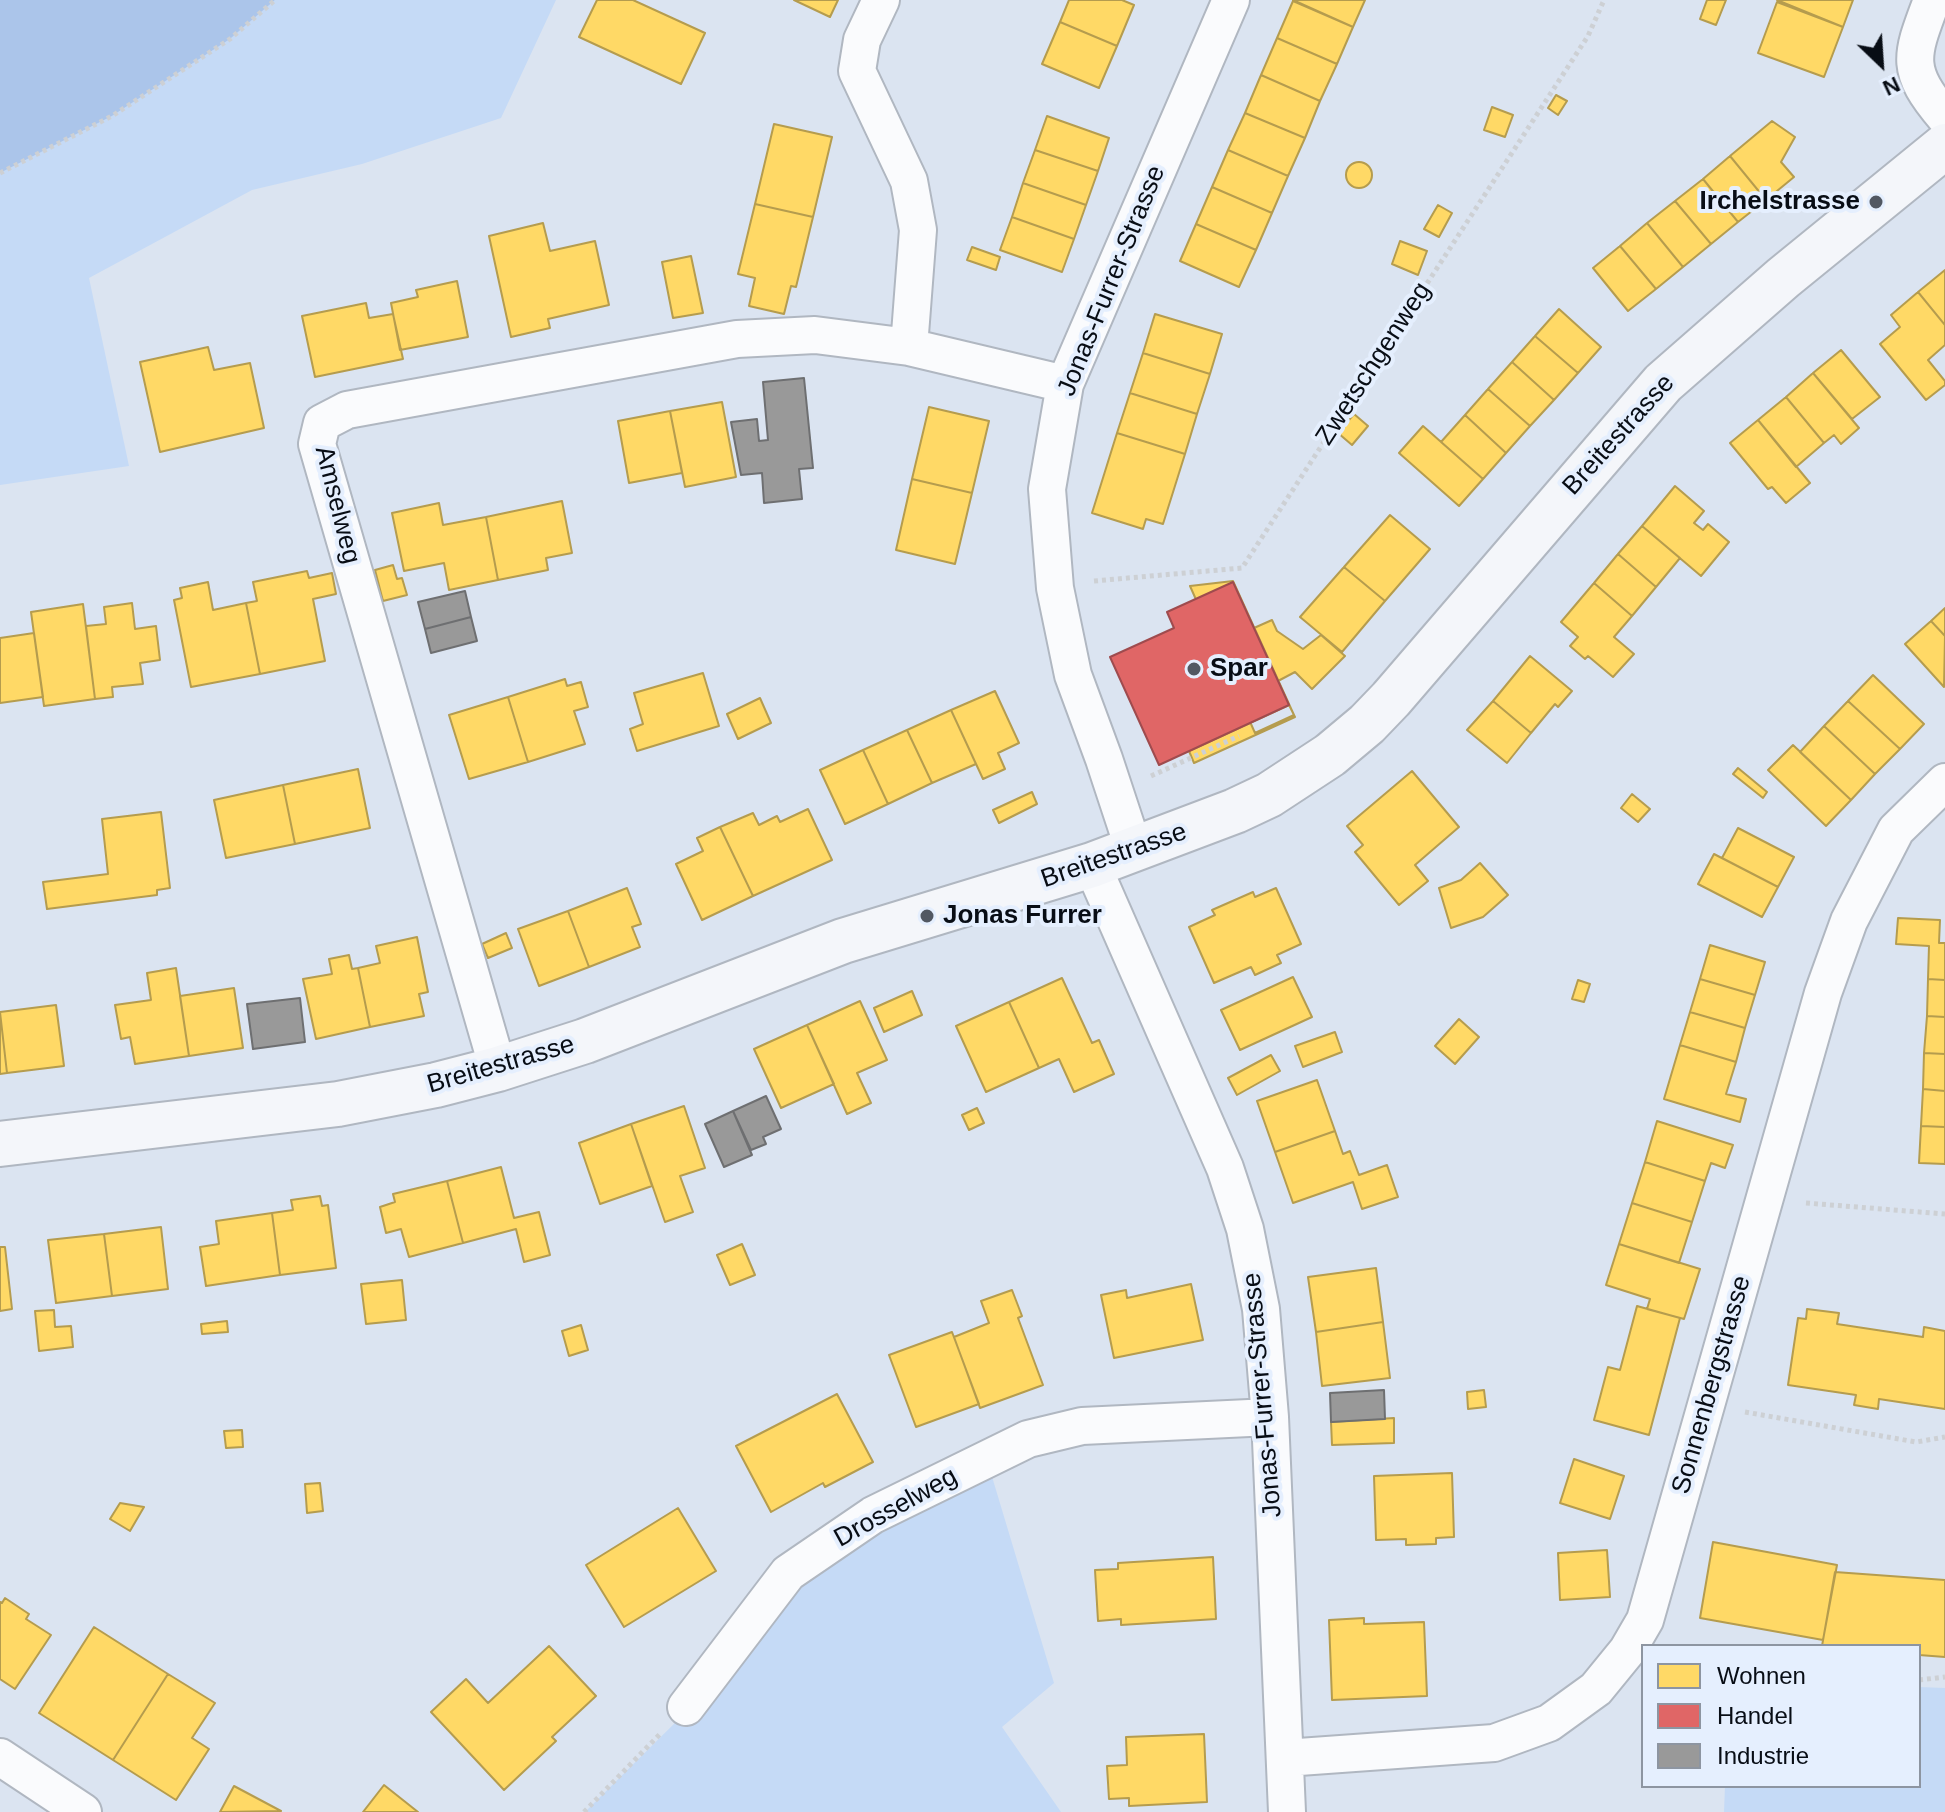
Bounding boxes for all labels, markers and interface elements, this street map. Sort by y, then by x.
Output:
north arrow [1841,24,1921,104]
text: N [1879,72,1904,101]
street label: Jonas-Furrer-Strasse [1052,161,1172,401]
place label: Irchelstrasse [1700,186,1860,218]
marker: Irchelstrasse [1867,193,1885,211]
street label: Zwetschgenweg [1310,277,1438,451]
street label: Breitestrasse [1557,368,1681,502]
street label: Amselweg [307,443,367,567]
place label: Spar [1210,653,1268,685]
marker: Spar [1185,660,1203,678]
street label: Breitestrasse [1037,817,1191,895]
place label: Jonas Furrer [943,900,1102,932]
marker: Jonas Furrer [918,907,936,925]
street label: Breitestrasse [424,1029,578,1101]
street label: Jonas-Furrer-Strasse [1237,1271,1289,1519]
street label: Sonnenbergstrasse [1666,1272,1758,1498]
street label: Drosselweg [829,1461,963,1555]
legend [1641,1644,1921,1788]
text: Wohnen [1717,1662,1806,1689]
text: Handel [1717,1702,1793,1729]
text: Industrie [1717,1742,1809,1769]

